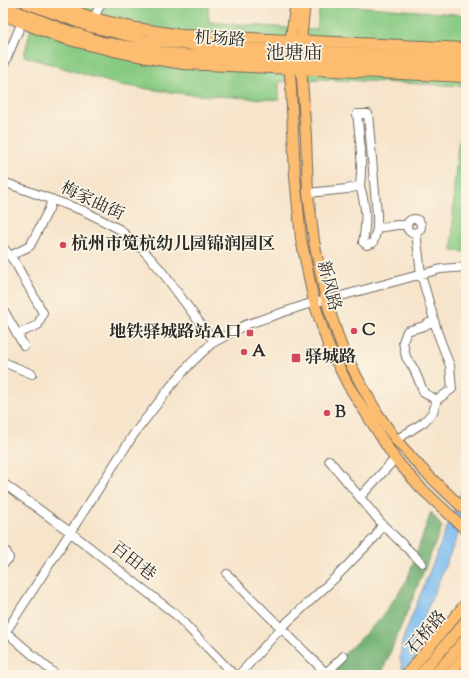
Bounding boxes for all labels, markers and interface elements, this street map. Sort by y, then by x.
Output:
street label: 机场路 [194,27,246,53]
district label: 池塘庙 [265,41,323,68]
street label: 梅家曲街 [56,177,128,227]
place label: 杭州市笕杭幼儿园锦润园区 [71,233,275,257]
marker: 杭州市笕杭幼儿园锦润园区 [58,240,68,250]
street label: 新风路 [310,258,346,314]
place label: C [362,319,376,343]
place label: 地铁驿城路站A口 [109,321,242,345]
marker: C [349,326,359,336]
marker: 地铁驿城路站A口 [245,328,255,338]
place label: A [252,340,266,364]
place label: 驿城路 [305,346,356,370]
marker: A [239,347,249,357]
marker: 驿城路 [290,352,302,364]
place label: B [335,401,346,425]
marker: B [322,408,332,418]
street label: 百田巷 [106,537,160,587]
street label: 石桥路 [401,606,453,660]

